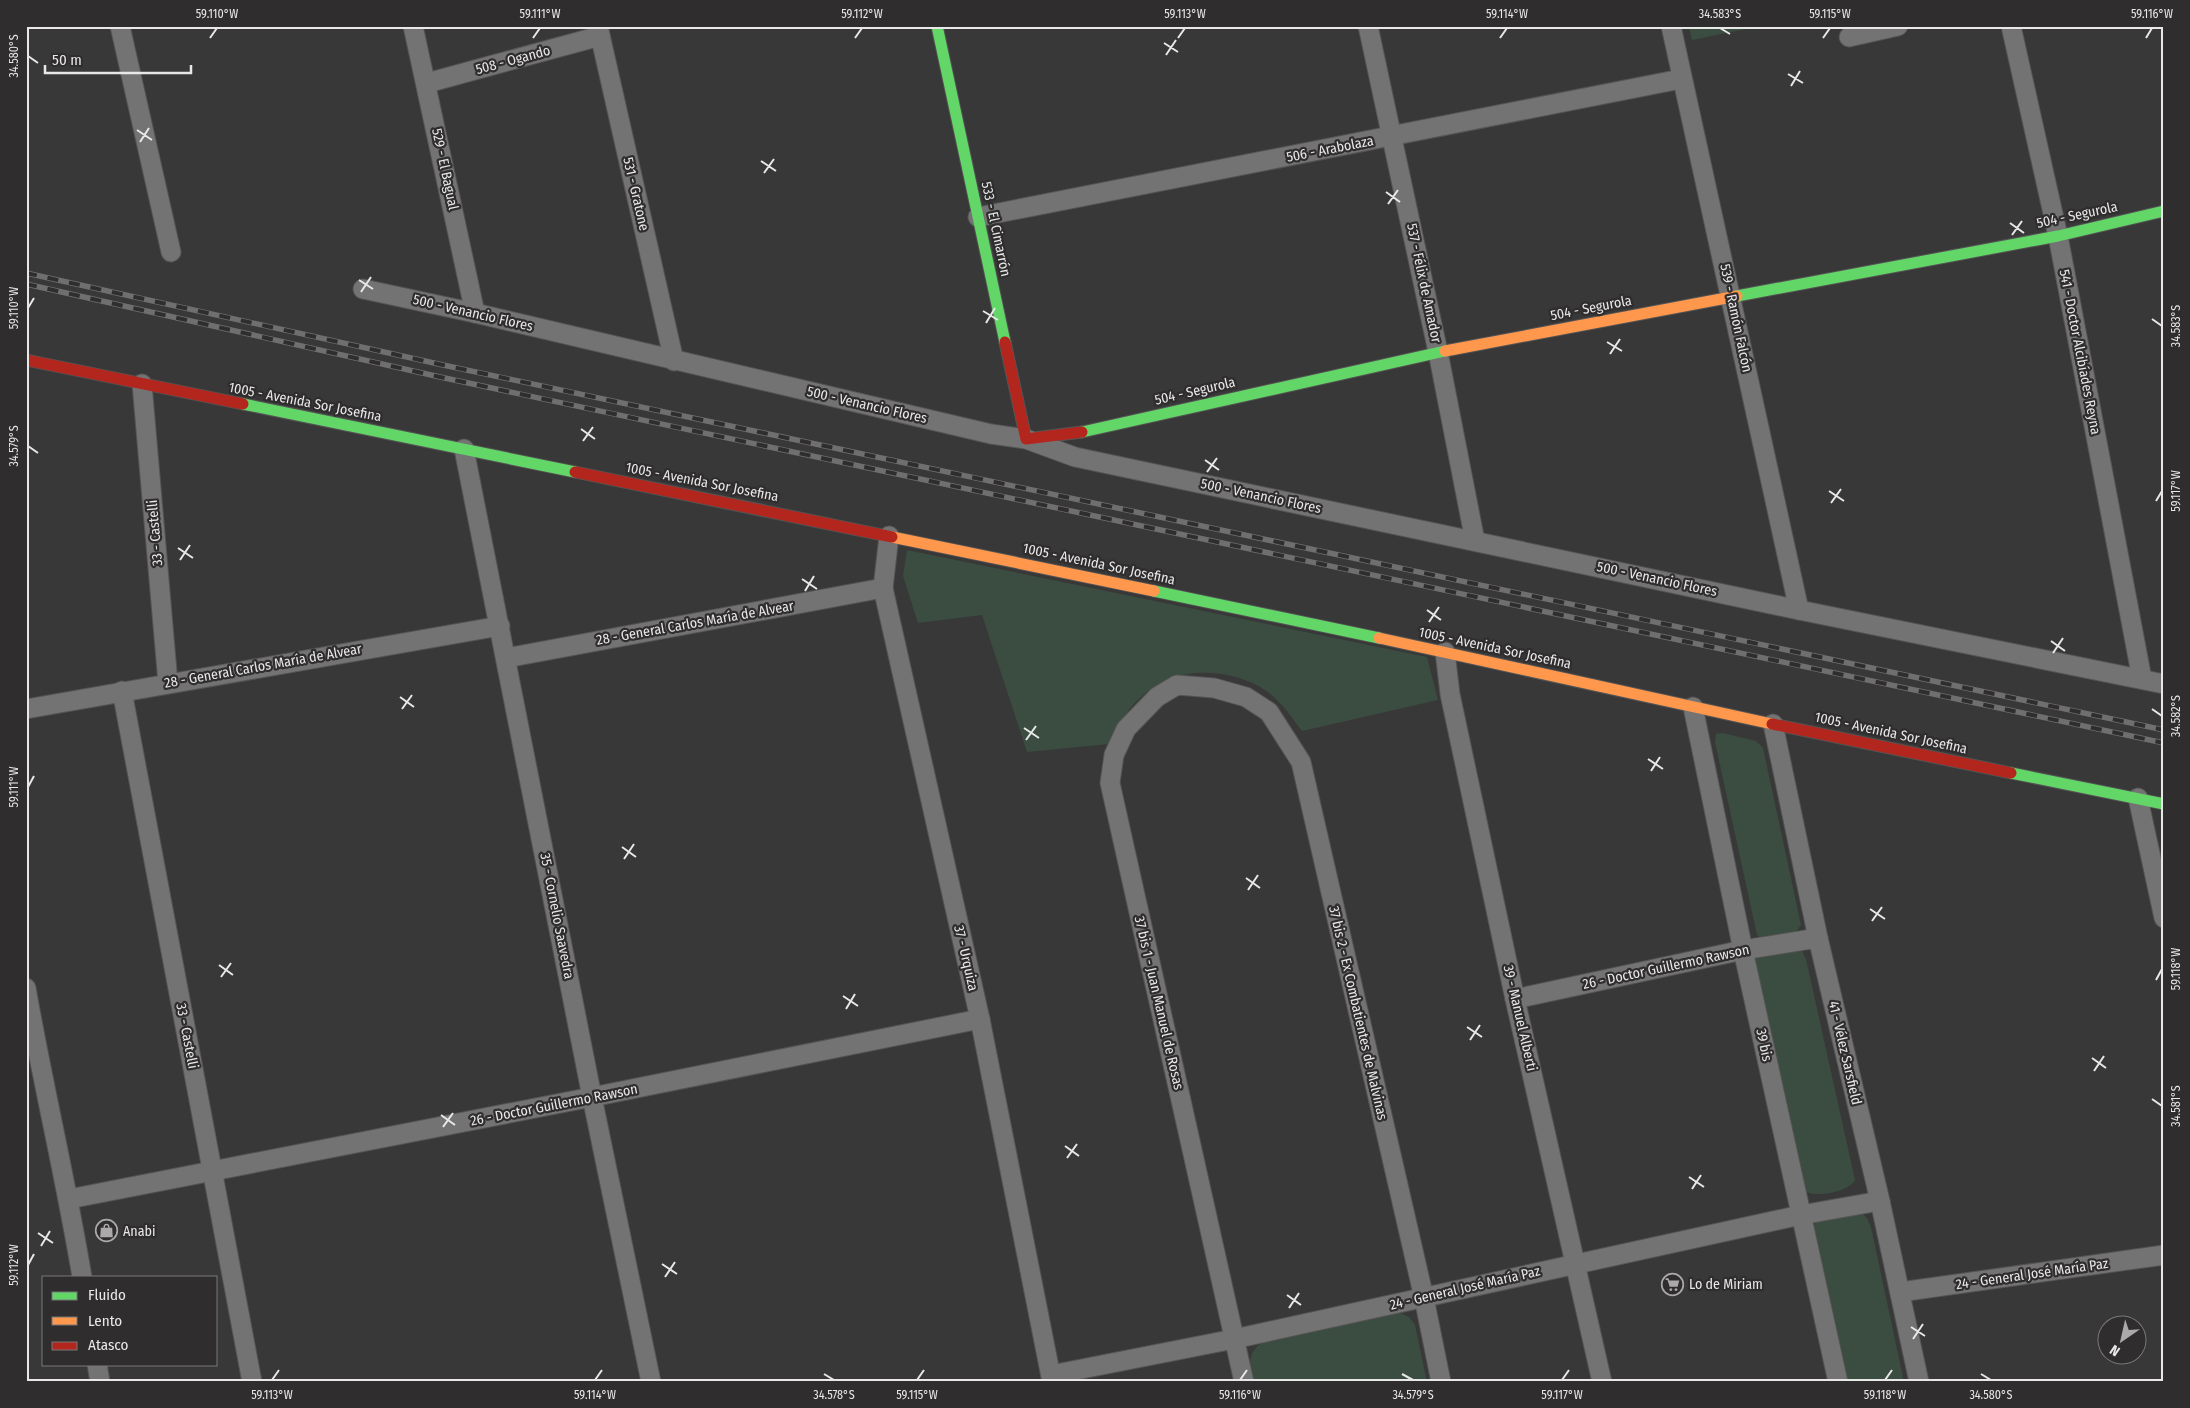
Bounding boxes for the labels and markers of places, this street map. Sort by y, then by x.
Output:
shop icon: Anabi [95,1219,119,1243]
place label: Anabi [123,1223,156,1240]
supermarket icon: Lo de Miriam [1661,1272,1685,1296]
place label: Lo de Miriam [1689,1276,1763,1293]

